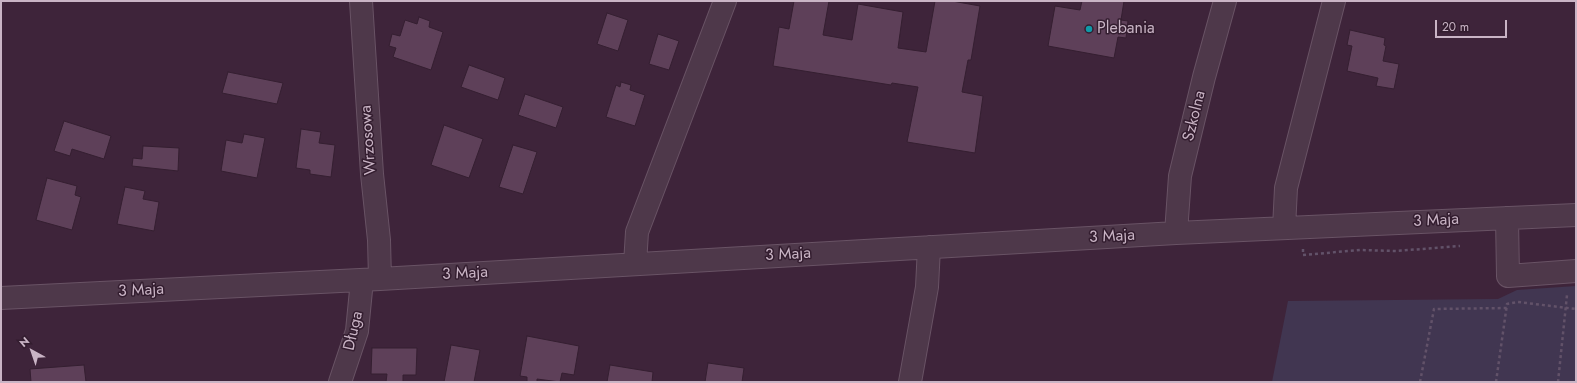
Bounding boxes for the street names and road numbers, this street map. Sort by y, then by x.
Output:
street label: Szkolna [1179,89,1211,143]
street label: Wrzosowa [357,104,381,176]
street label: 3 Maja [1413,210,1459,232]
street label: 3 Maja [1089,226,1135,248]
street label: 3 Maja [765,244,811,266]
street label: 3 Maja [442,263,488,285]
street label: 3 Maja [118,280,164,302]
street label: Długa [340,309,368,353]

